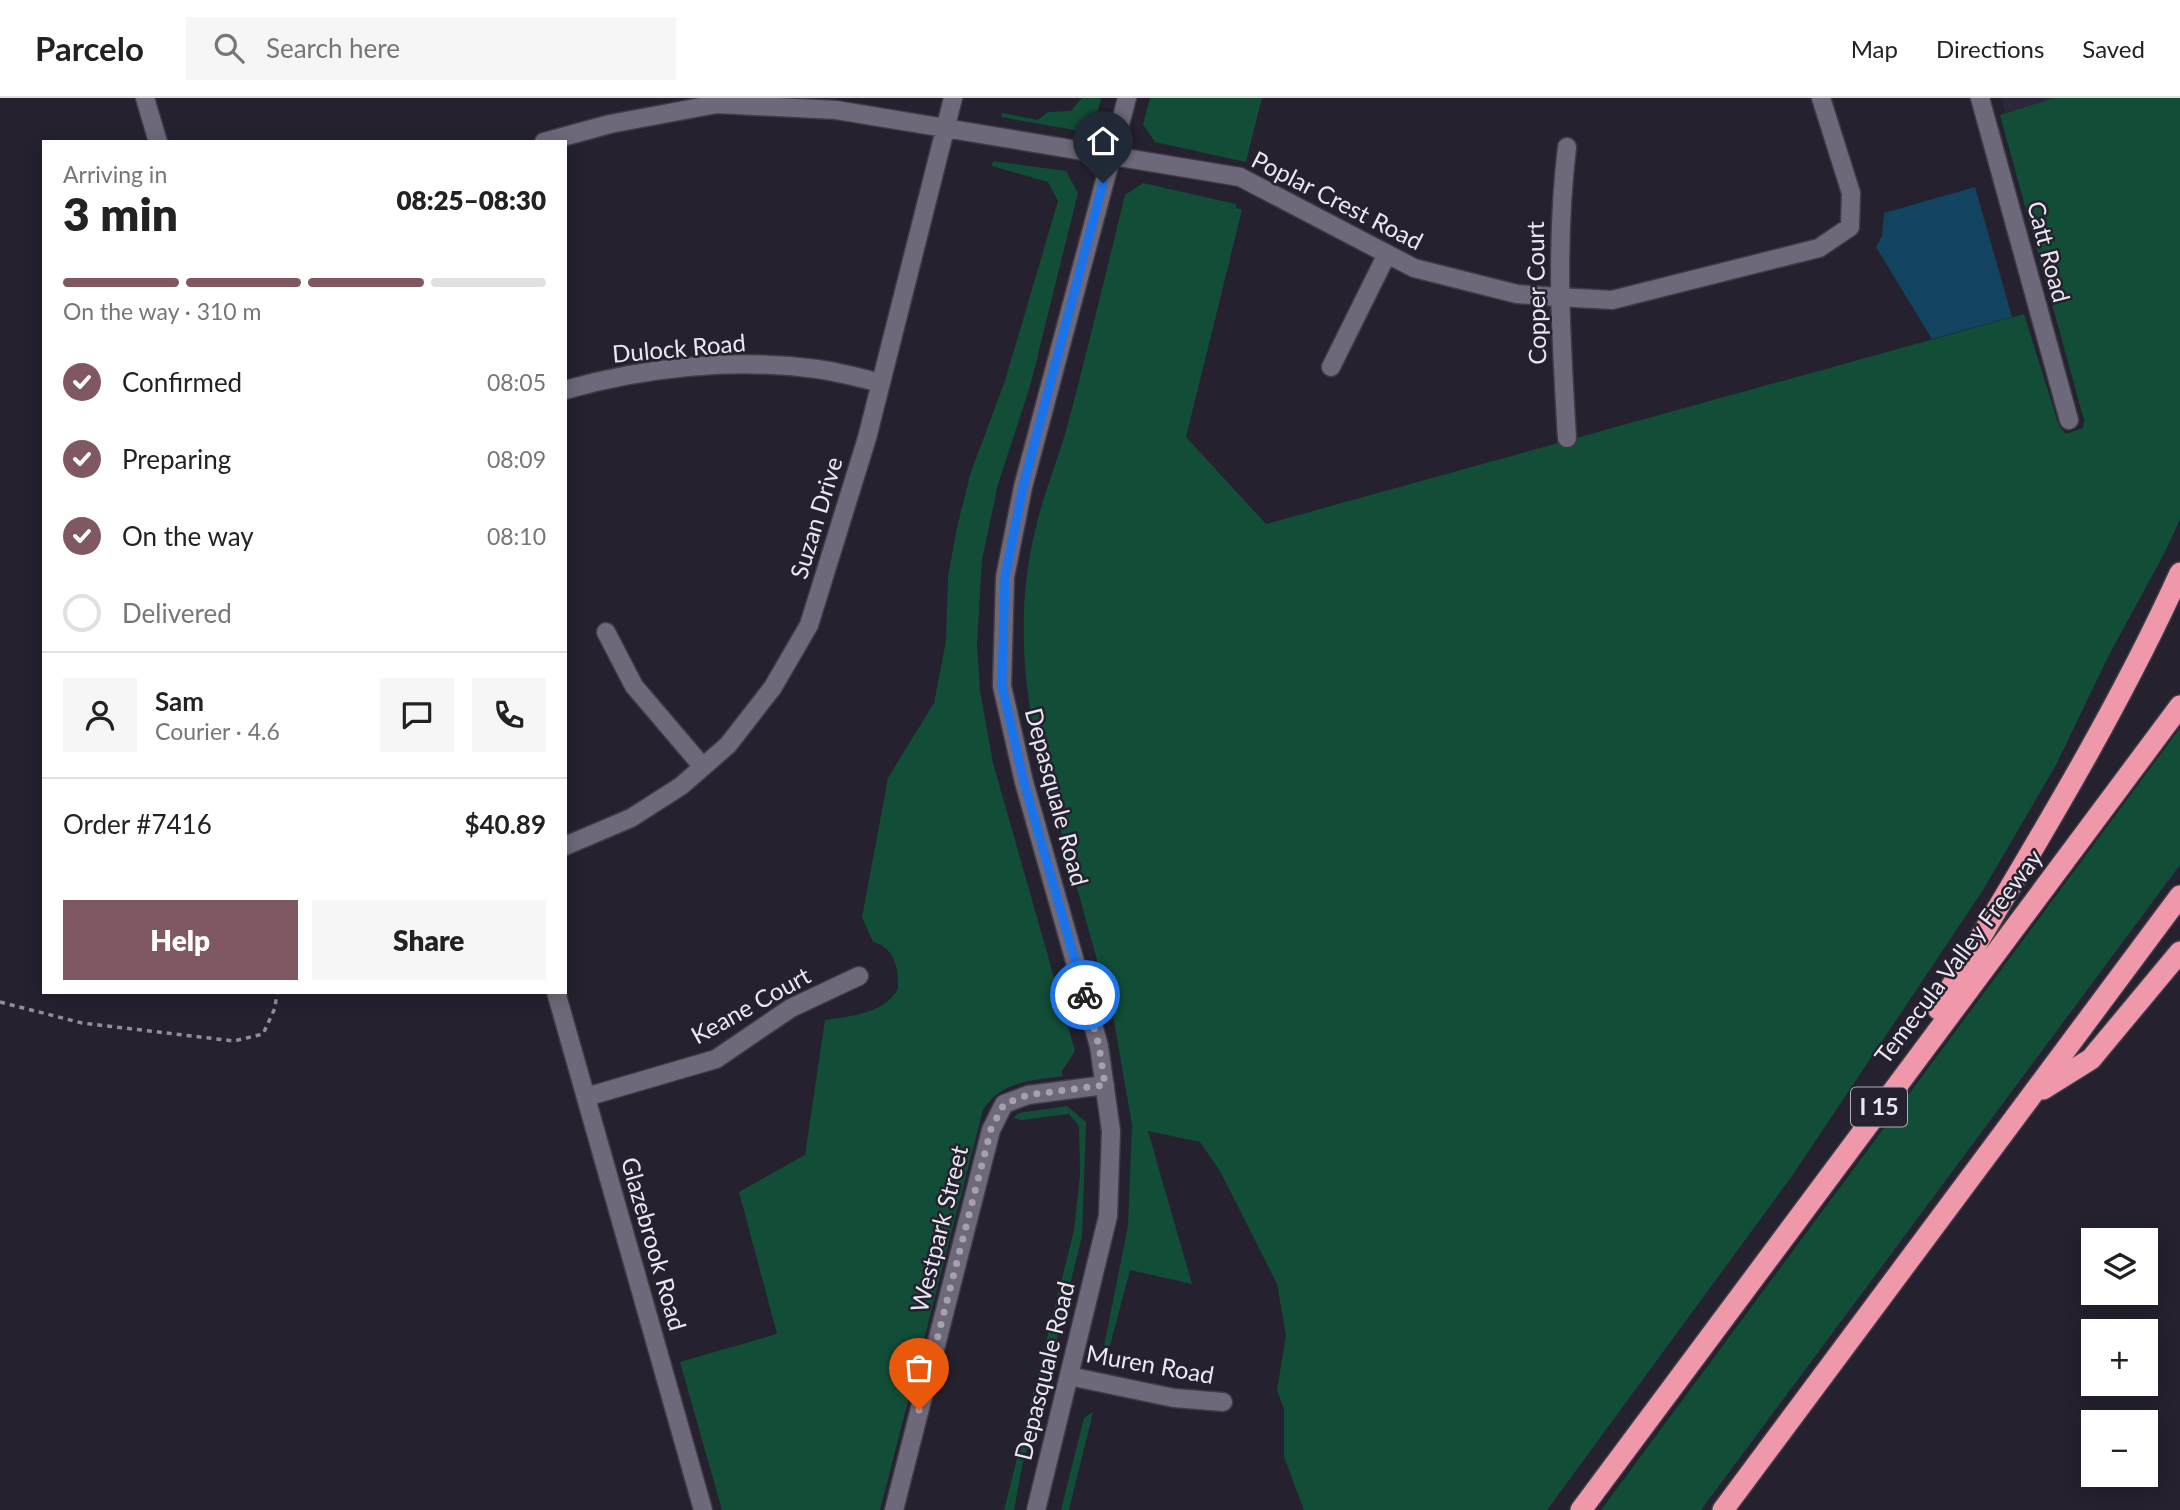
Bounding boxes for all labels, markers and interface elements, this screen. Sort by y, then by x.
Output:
search box [186,17,676,80]
text: Parcelo [35,28,144,68]
icon: search [210,29,248,67]
text: Search here [266,32,400,64]
text: Map [1851,34,1898,63]
text: Directions [1936,34,2044,63]
text: Saved [2082,34,2145,63]
pin [1073,111,1133,183]
icon: home [1084,122,1122,160]
street label: Poplar Crest Road [1247,144,1428,255]
text: Arriving in [63,160,167,188]
text: 08:25–08:30 [396,184,546,216]
text: 3 min [63,186,178,241]
street label: Catt Road [2022,198,2077,305]
street label: Copper Court [1520,221,1551,365]
text: On the way · 310 m [63,297,262,325]
street label: Dulock Road [611,327,747,368]
icon: check [63,363,101,401]
text: Confirmed [122,366,242,398]
text: 08:05 [487,368,546,396]
icon: check [63,440,101,478]
text: Preparing [122,443,231,475]
text: 08:09 [487,445,546,473]
street label: Suzan Drive [783,453,848,582]
icon: check [63,517,101,555]
text: On the way [122,520,254,552]
text: 08:10 [487,522,546,550]
text: Delivered [122,597,232,629]
button: person [63,678,137,752]
button: chat [380,678,454,752]
button: phone [472,678,546,752]
text: Sam [155,685,204,717]
street label: Depasquale Road [1020,704,1095,889]
text: Courier · 4.6 [155,717,280,745]
text: Order #7416 [63,808,212,840]
text: $40.89 [464,808,546,840]
street label: Temecula Valley Freeway [1868,843,2048,1069]
button: Help [63,900,298,980]
button: Share [312,900,546,980]
street label: Keane Court [686,960,815,1049]
courier [1050,960,1120,1030]
icon: bike [1066,976,1104,1014]
road number: I 15 [1851,1088,1907,1126]
street label: Westpark Street [904,1142,973,1315]
street label: Glazebrook Road [616,1154,693,1334]
map controls [2081,1228,2158,1487]
button: layers [2081,1228,2158,1305]
street label: Depasquale Road [1007,1278,1080,1463]
button: + [2081,1319,2158,1396]
pin [889,1338,949,1410]
street label: Muren Road [1084,1338,1216,1389]
icon: bag [900,1349,938,1387]
button: − [2081,1410,2158,1487]

